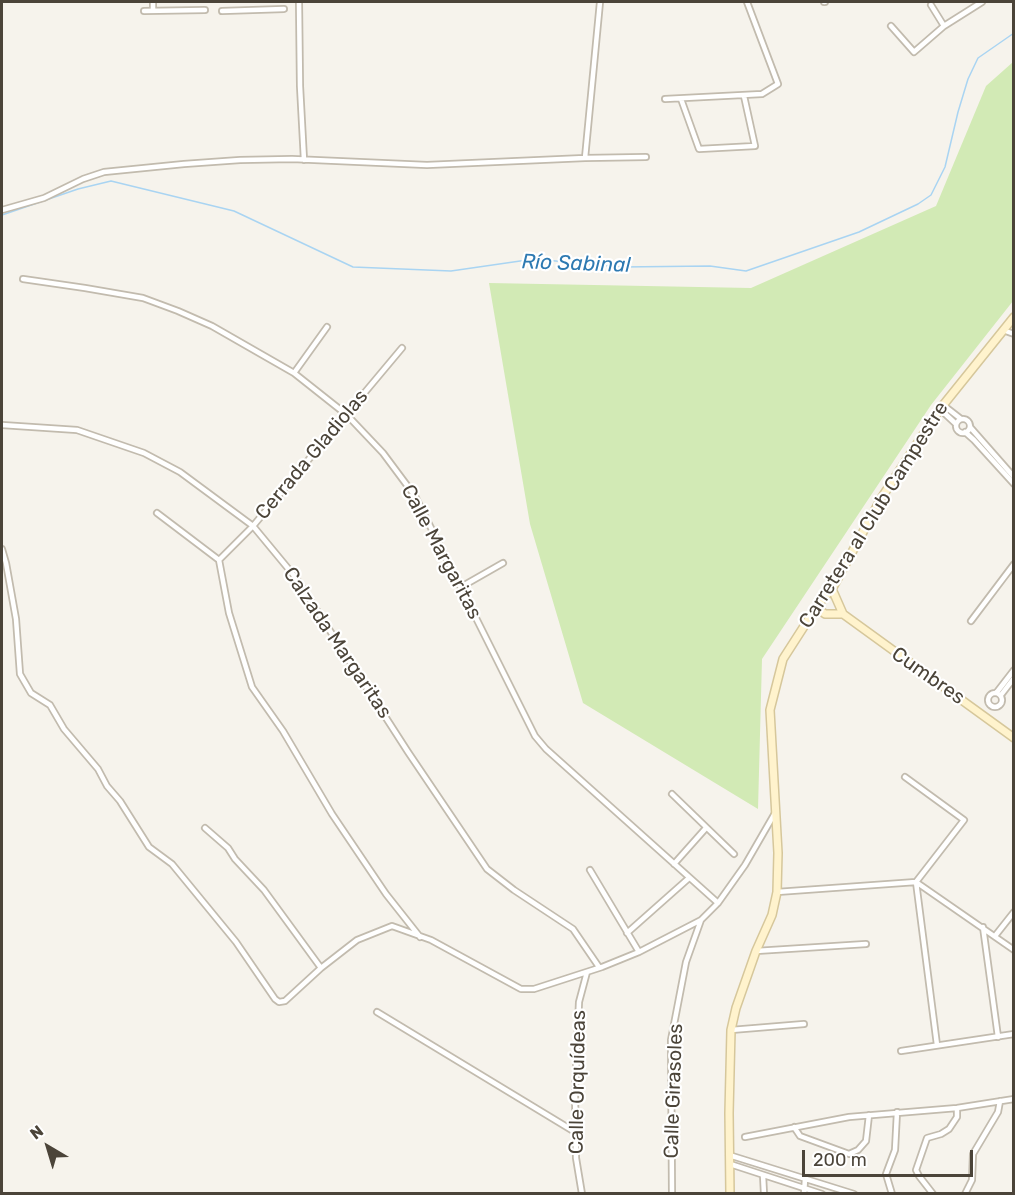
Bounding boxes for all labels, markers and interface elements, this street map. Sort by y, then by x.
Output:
water label: Río Sabinal [521,250,631,278]
street label: Cerrada Gladiolas [251,385,373,525]
street label: Carretera al Club Campestre [794,397,954,633]
street label: Calle Margaritas [395,481,487,623]
street label: Calzada Margaritas [278,563,396,723]
street label: Cumbres [887,642,969,710]
street label: Calle Orquídeas [565,1010,591,1154]
street label: Calle Girasoles [660,1023,688,1159]
north arrow [18,1117,78,1177]
text: N [26,1121,47,1143]
scale bar [805,1138,976,1176]
text: 200 m [813,1149,867,1171]

